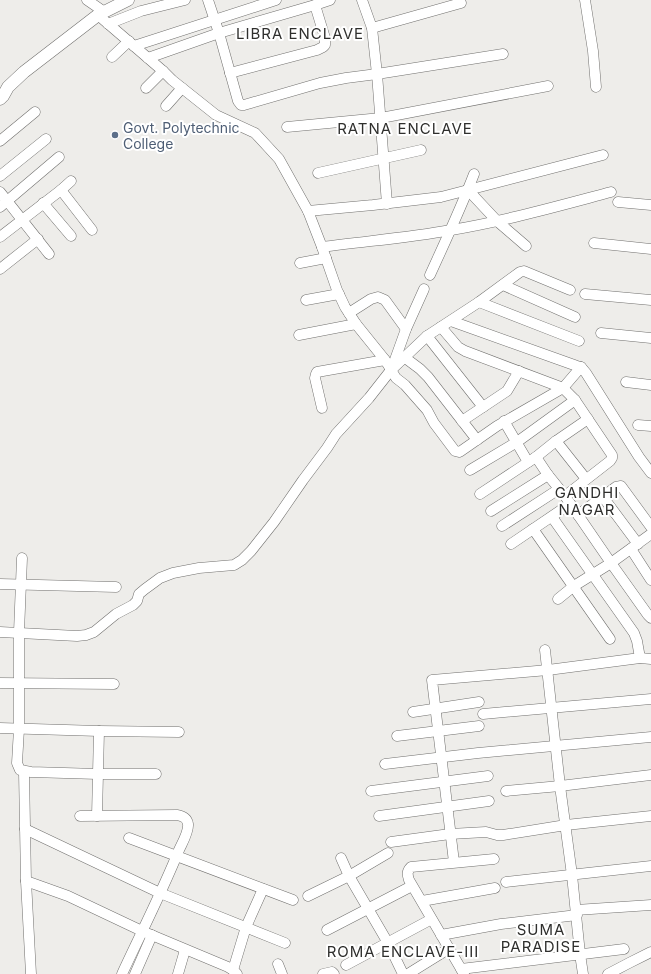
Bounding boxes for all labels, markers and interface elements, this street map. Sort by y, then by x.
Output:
district label: LIBRA ENCLAVE [236,24,364,43]
place label: Govt. Polytechnic College [123,119,240,152]
district label: RATNA ENCLAVE [337,119,473,138]
marker: Govt. Polytechnic College [110,130,120,140]
district label: GANDHI NAGAR [555,483,619,519]
district label: SUMA PARADISE [501,920,581,956]
district label: ROMA ENCLAVE-III [327,942,479,961]

